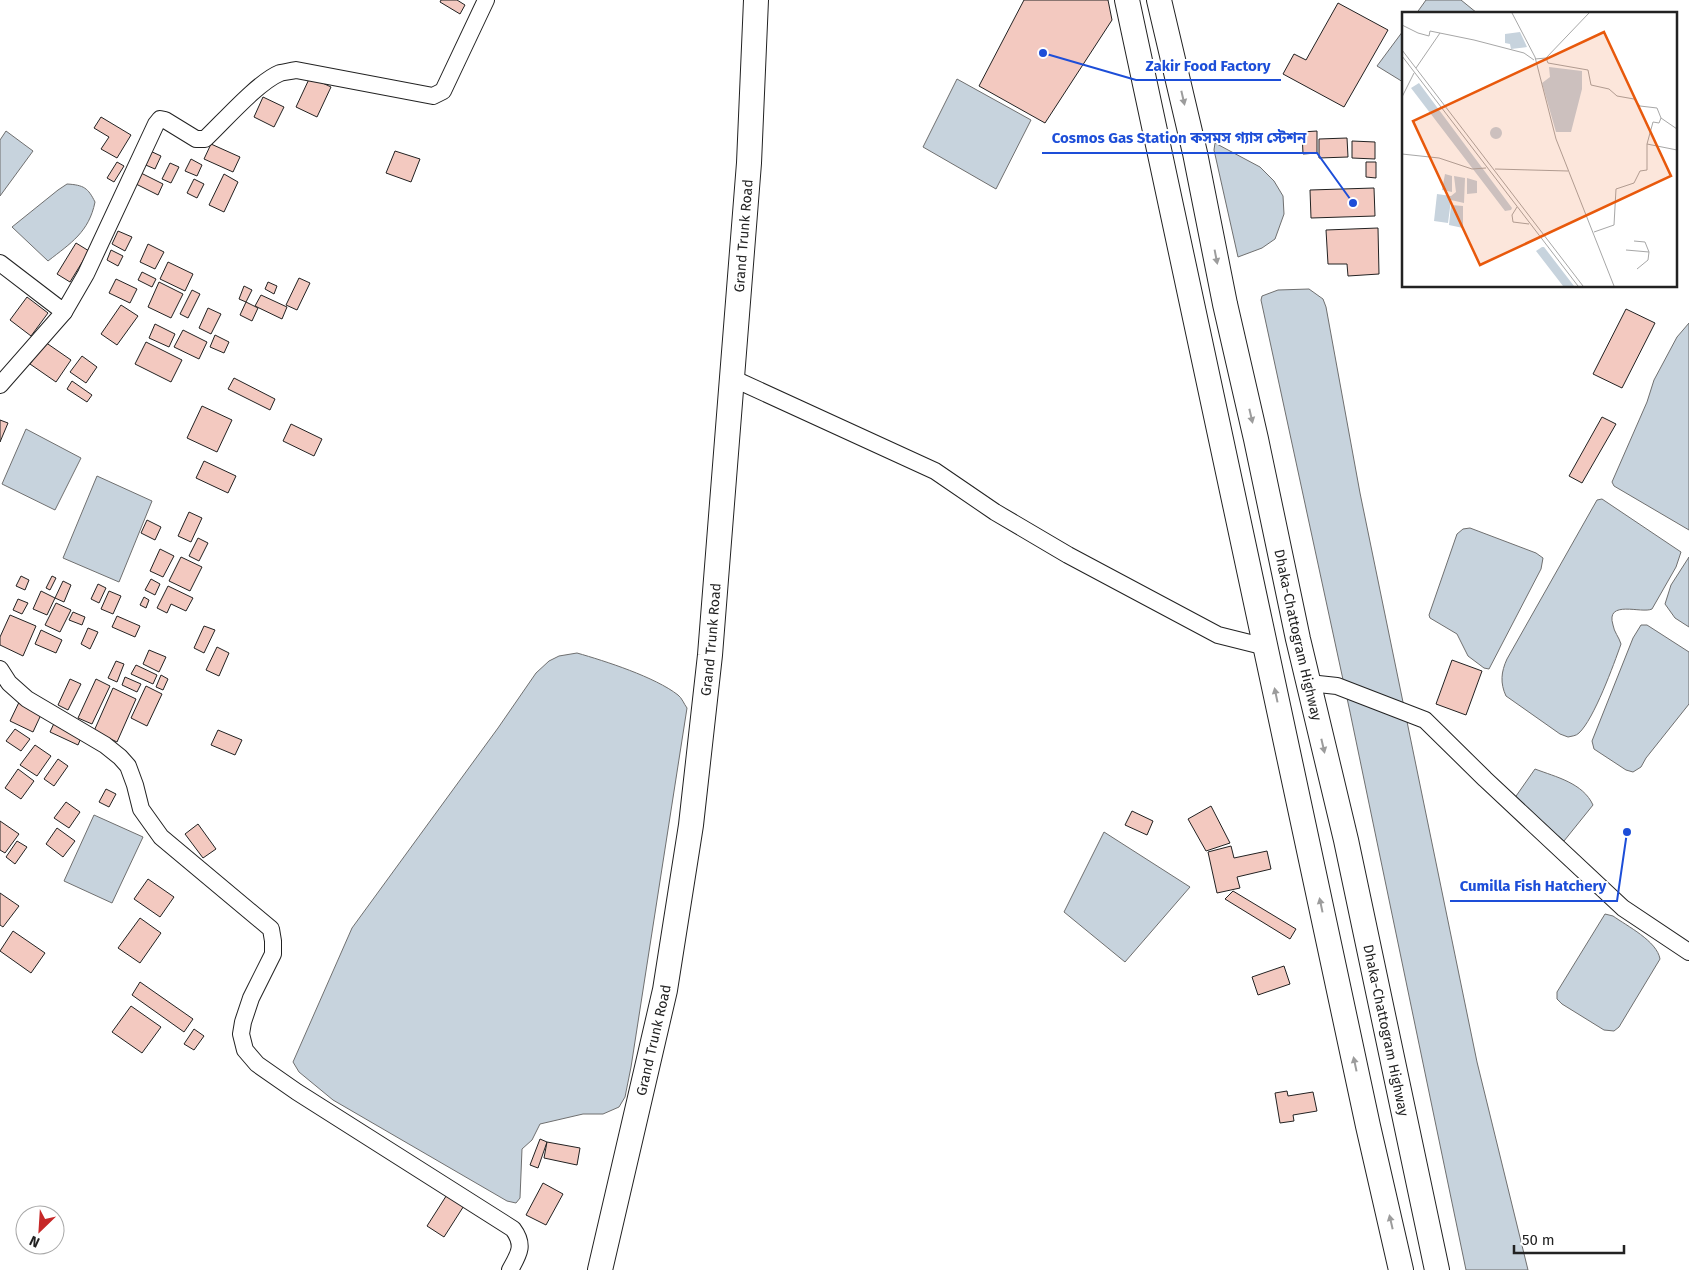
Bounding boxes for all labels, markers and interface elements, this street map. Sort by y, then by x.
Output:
inset map [1402,12,1676,288]
callout: Zakir Food Factory [1136,50,1281,80]
text: Zakir Food Factory [1145,57,1271,75]
one-way arrow [1179,91,1187,106]
callout: Cosmos Gas Station কসমস গ্যাস স্টেশন [1042,123,1317,153]
text: Cosmos Gas Station কসমস গ্যাস স্টেশন [1052,129,1307,147]
street label: Grand Trunk Road [731,179,757,293]
one-way arrow [1212,250,1220,265]
one-way arrow [1247,409,1255,424]
street label: Dhaka-Chattogram Highway [1270,548,1325,723]
street label: Grand Trunk Road [697,582,725,697]
one-way arrow [1272,687,1280,702]
one-way arrow [1319,738,1327,753]
callout: Cumilla Fish Hatchery [1450,871,1617,901]
text: Cumilla Fish Hatchery [1460,877,1607,895]
one-way arrow [1317,897,1325,913]
street label: Dhaka-Chattogram Highway [1359,943,1412,1118]
street label: Grand Trunk Road [633,984,675,1097]
one-way arrow [1351,1056,1359,1071]
north arrow [15,1205,65,1255]
one-way arrow [1387,1215,1395,1230]
scale bar [1514,1222,1624,1254]
text: 50 m [1522,1231,1555,1249]
text: N [27,1232,43,1251]

